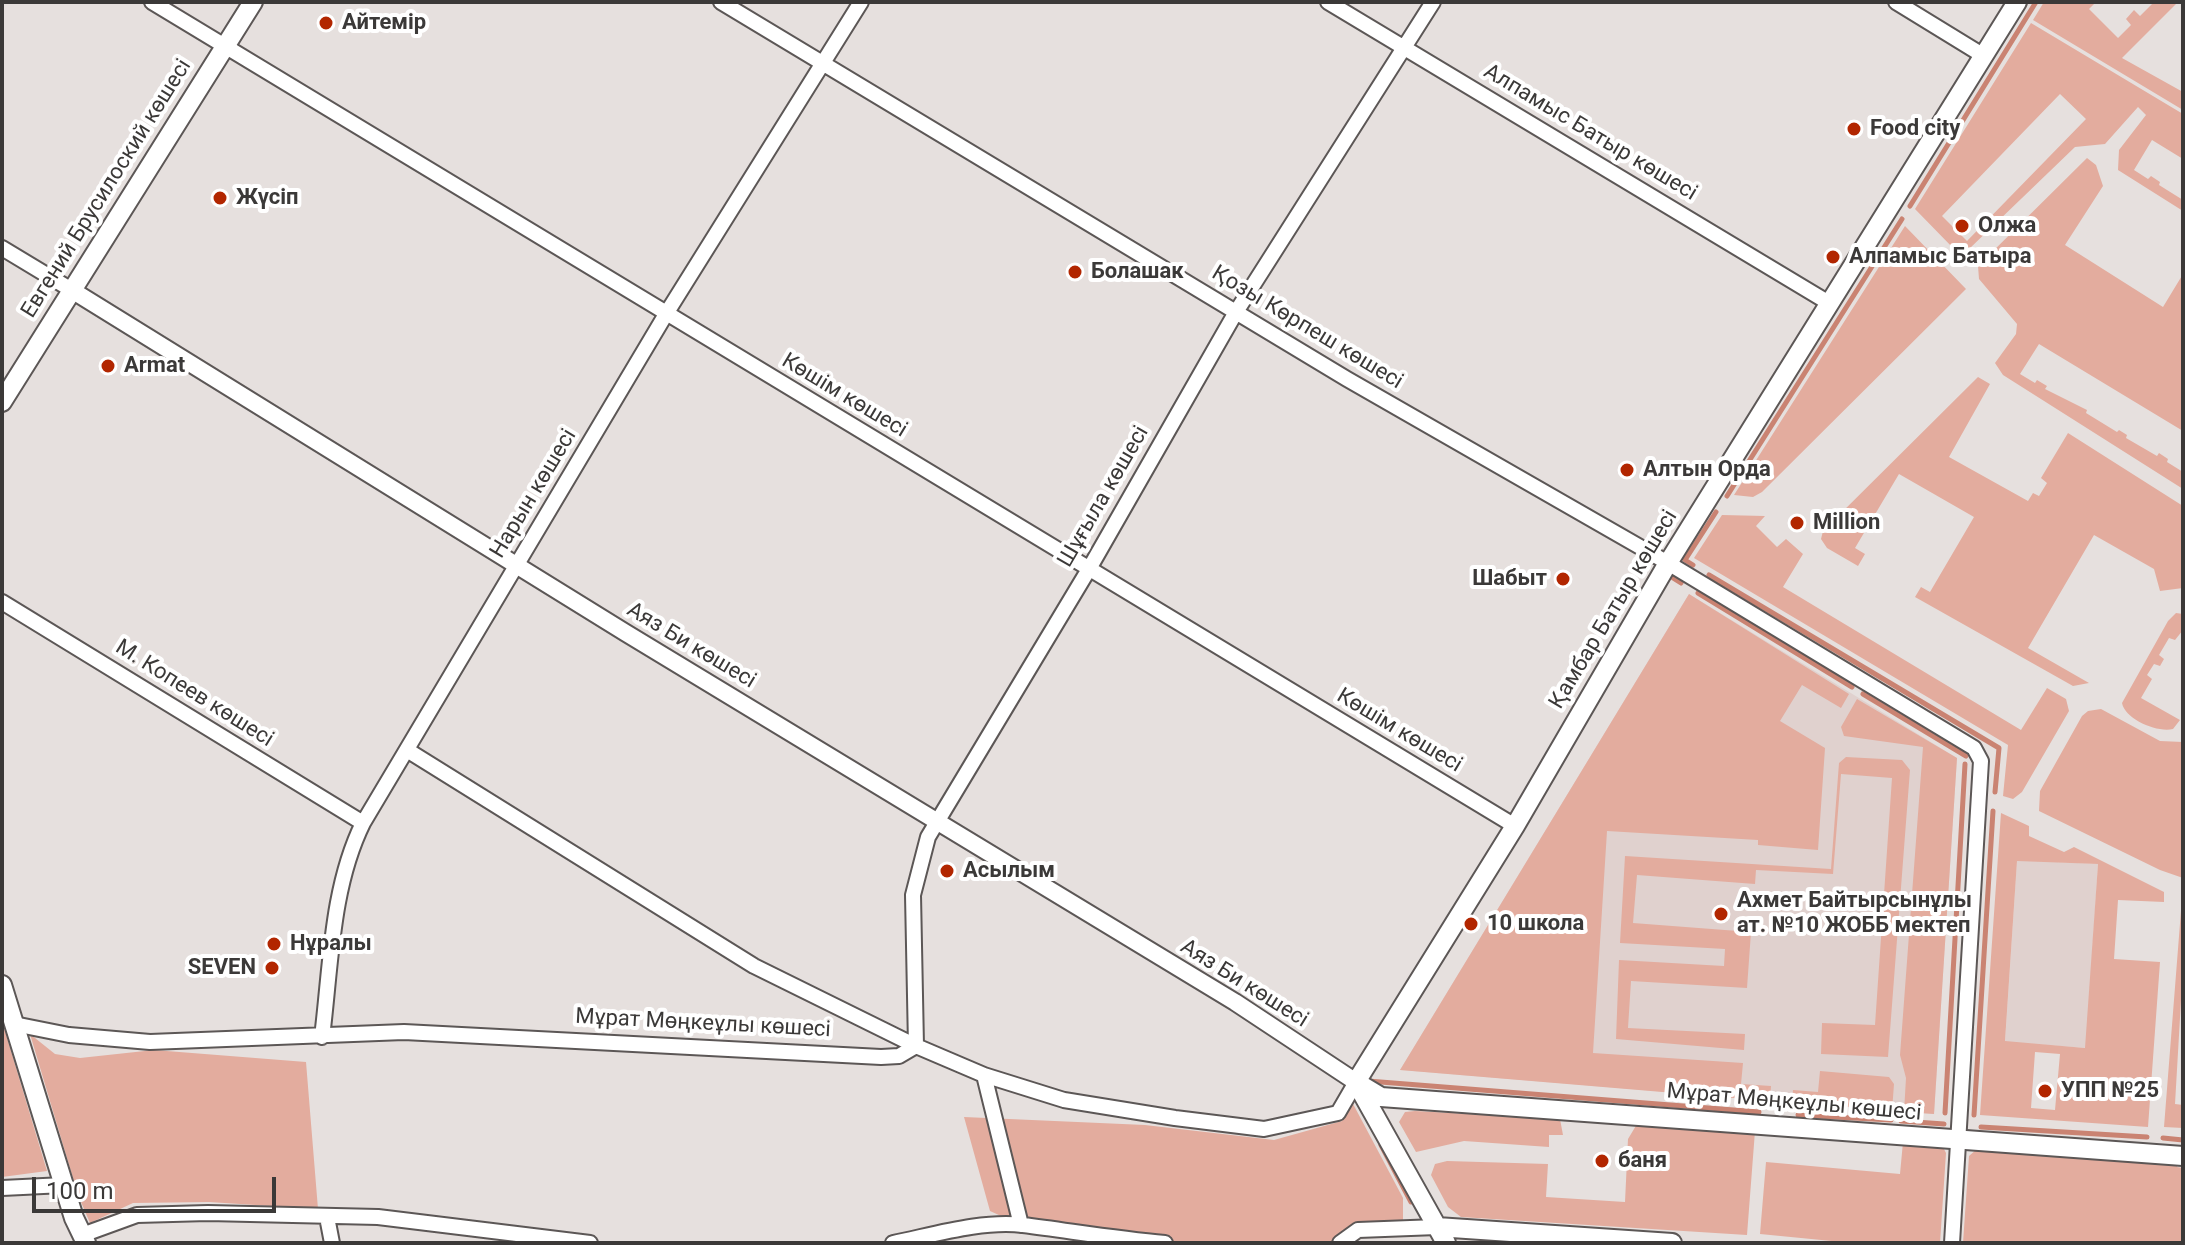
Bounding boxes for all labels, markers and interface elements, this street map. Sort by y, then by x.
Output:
place label: Айтемір [342,10,426,36]
marker: Айтемір [317,14,335,32]
street label: Евгений Брусилоский көшесі [16,55,198,323]
street label: Алпамыс Батыр көшесі [1479,59,1701,207]
place label: Food city [1870,116,1960,142]
marker: Food city [1845,120,1863,138]
place label: Жүсіп [236,185,298,211]
marker: Жүсіп [211,189,229,207]
place label: Олжа [1978,213,2036,239]
marker: Олжа [1953,217,1971,235]
place label: Алпамыс Батыра [1849,244,2032,270]
marker: Алпамыс Батыра [1824,248,1842,266]
place label: Болашак [1091,259,1184,285]
street label: Қозы Көрпеш көшесі [1207,260,1407,396]
marker: Болашак [1066,263,1084,281]
street label: Көшім көшесі [776,348,912,444]
place label: Armat [124,353,185,379]
marker: Armat [99,357,117,375]
street label: Шұғыла көшесі [1053,422,1155,572]
street label: Нарын көшесі [485,425,583,563]
place label: Алтын Орда [1643,457,1771,483]
marker: Алтын Орда [1618,461,1636,479]
street label: Қамбар Батыр көшесі [1544,506,1684,714]
place label: Million [1813,510,1880,536]
marker: Million [1788,514,1806,532]
place label: Шабыт [1472,566,1547,592]
marker: Шабыт [1554,570,1572,588]
street label: Аяз Би көшесі [622,597,760,695]
street label: М. Копеев көшесі [110,635,278,753]
street label: Көшім көшесі [1331,683,1467,779]
place label: Асылым [963,858,1055,884]
marker: Асылым [938,862,956,880]
place label: Ахмет Байтырсынұлы ат. №10 ЖОББ мектеп [1737,888,1972,940]
marker: Ахмет Байтырсынұлы ат. №10 ЖОББ мектеп [1712,905,1730,923]
place label: 10 школа [1487,911,1584,937]
marker: 10 школа [1462,915,1480,933]
place label: Нұралы [290,931,372,957]
street label: Аяз Би көшесі [1175,934,1313,1034]
marker: Нұралы [265,935,283,953]
place label: SEVEN [188,955,256,981]
marker: SEVEN [263,959,281,977]
street label: Мұрат Мөңкеұлы көшесі [575,1004,831,1044]
place label: УПП №25 [2061,1078,2159,1104]
street label: Мұрат Мөңкеұлы көшесі [1665,1079,1923,1127]
marker: УПП №25 [2036,1082,2054,1100]
place label: баня [1618,1148,1667,1174]
marker: баня [1593,1152,1611,1170]
scale bar [36,1161,280,1211]
text: 100 m [46,1177,113,1205]

